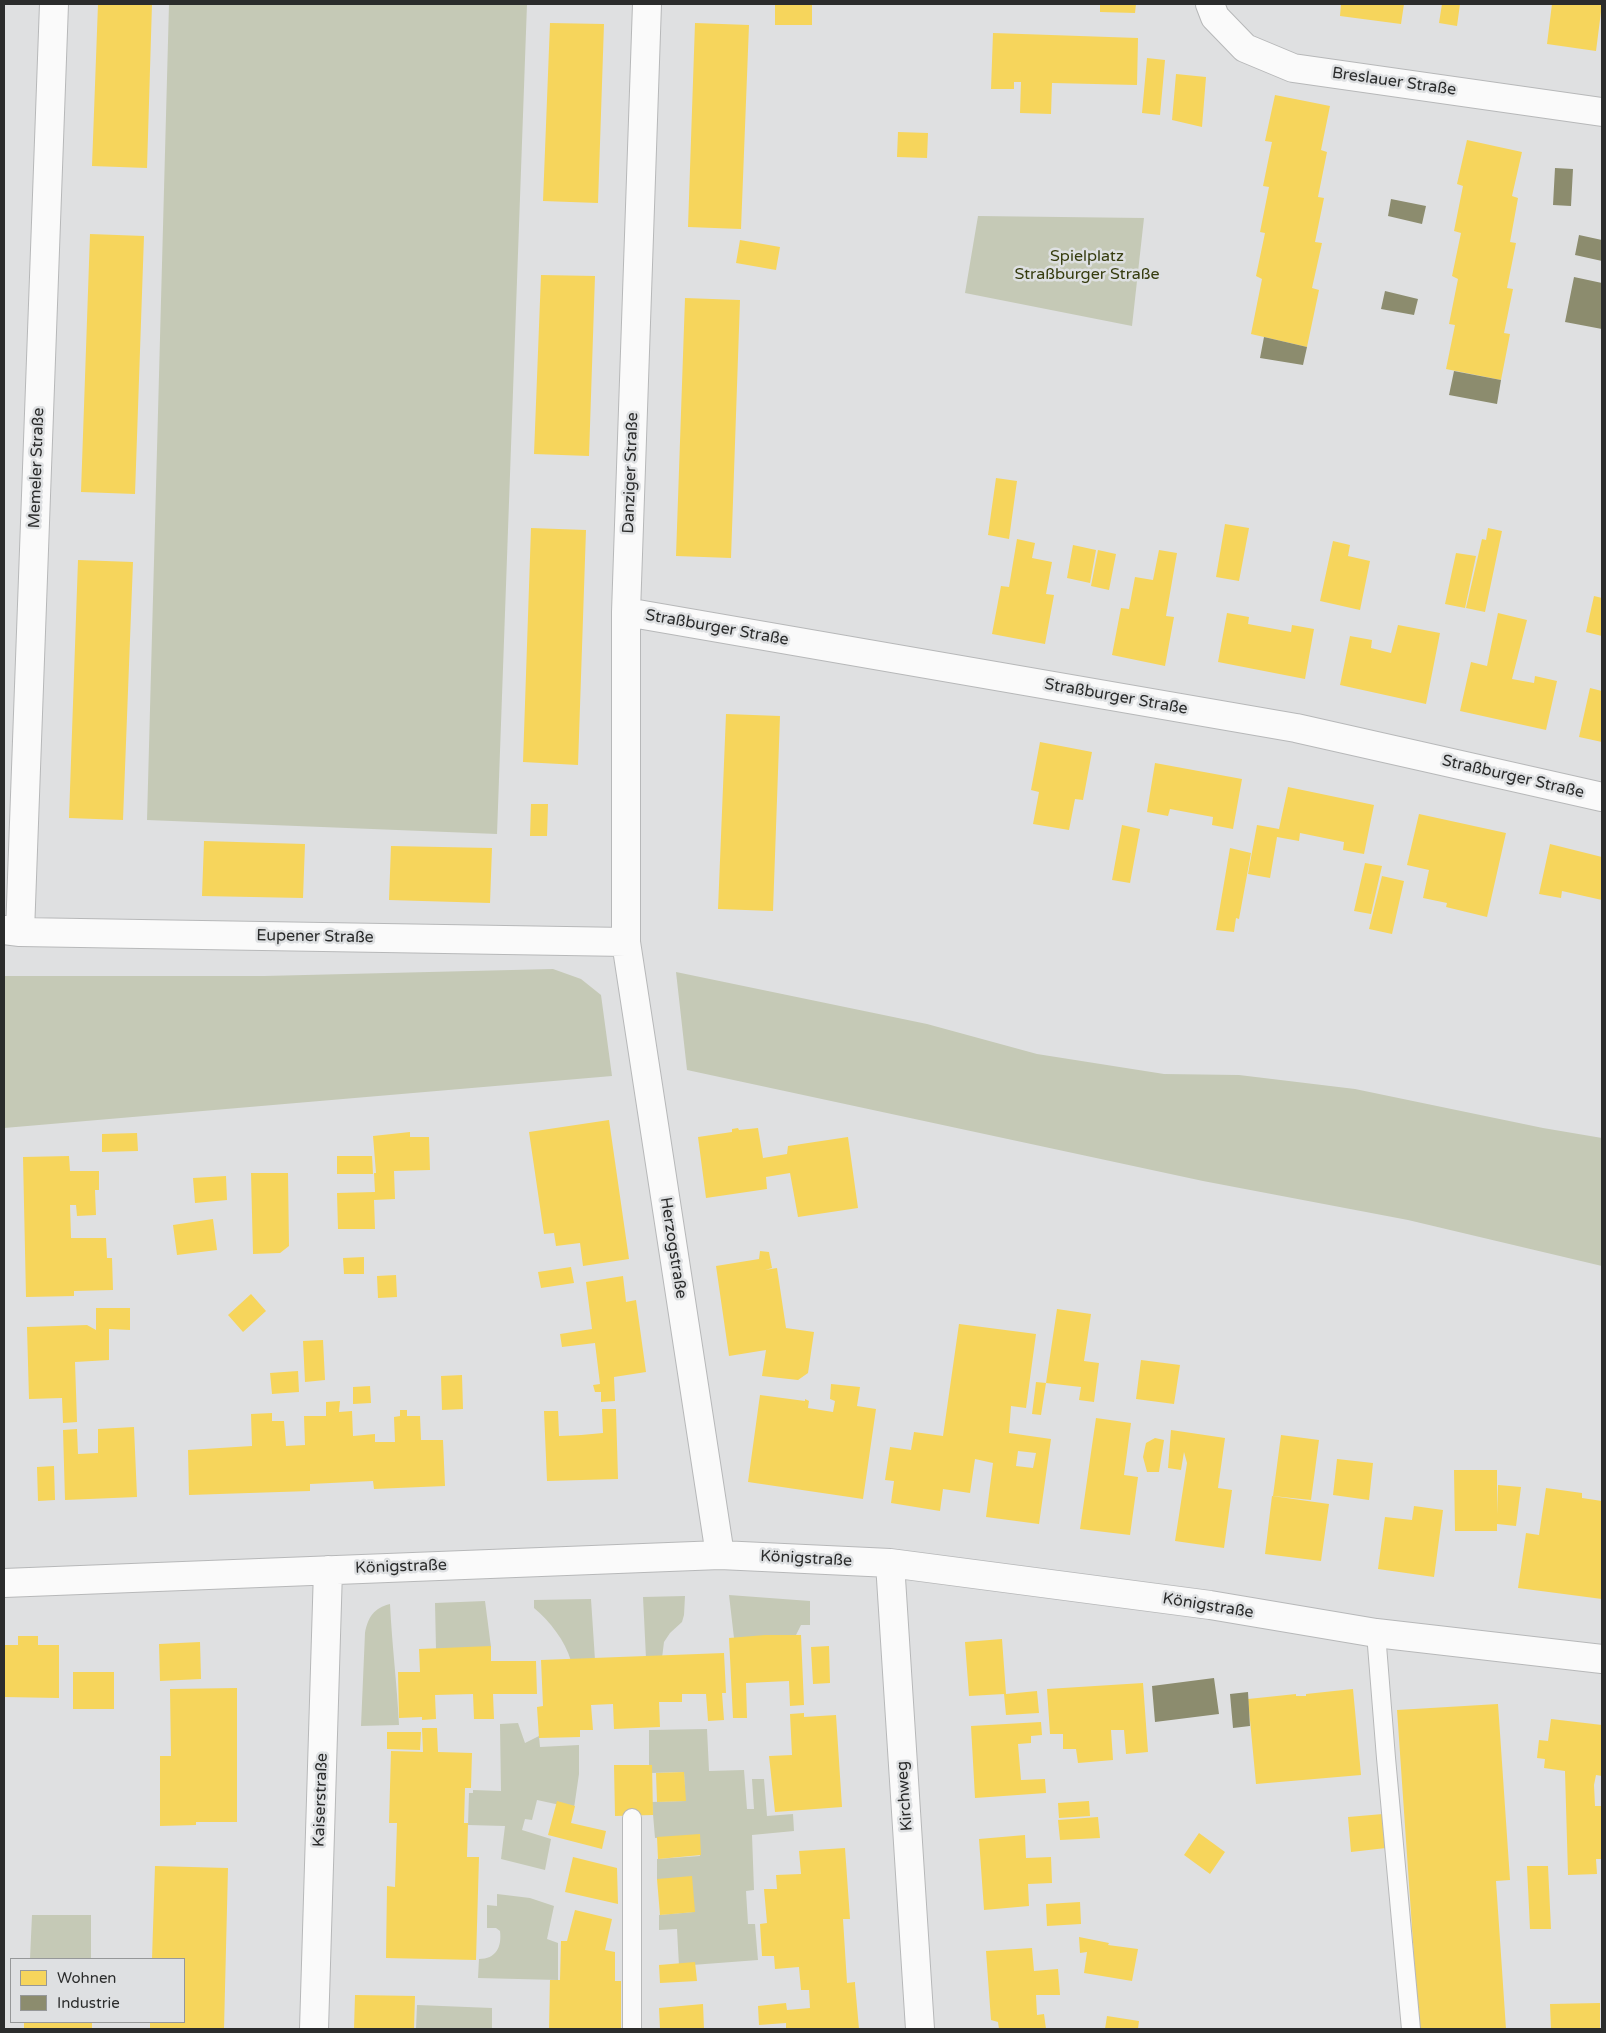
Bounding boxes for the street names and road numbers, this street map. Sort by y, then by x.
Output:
street label: Breslauer Straße [1331,64,1457,100]
street label: Memeler Straße [25,407,49,529]
street label: Danziger Straße [619,412,643,534]
street label: Straßburger Straße [644,606,790,650]
street label: Straßburger Straße [1043,675,1189,719]
street label: Straßburger Straße [1440,751,1586,803]
street label: Eupener Straße [256,926,374,948]
street label: Herzogstraße [656,1196,690,1300]
street label: Königstraße [760,1547,852,1571]
street label: Königstraße [355,1556,447,1578]
street label: Königstraße [1161,1589,1255,1623]
street label: Kaiserstraße [310,1753,332,1847]
street label: Kirchweg [893,1760,917,1832]

